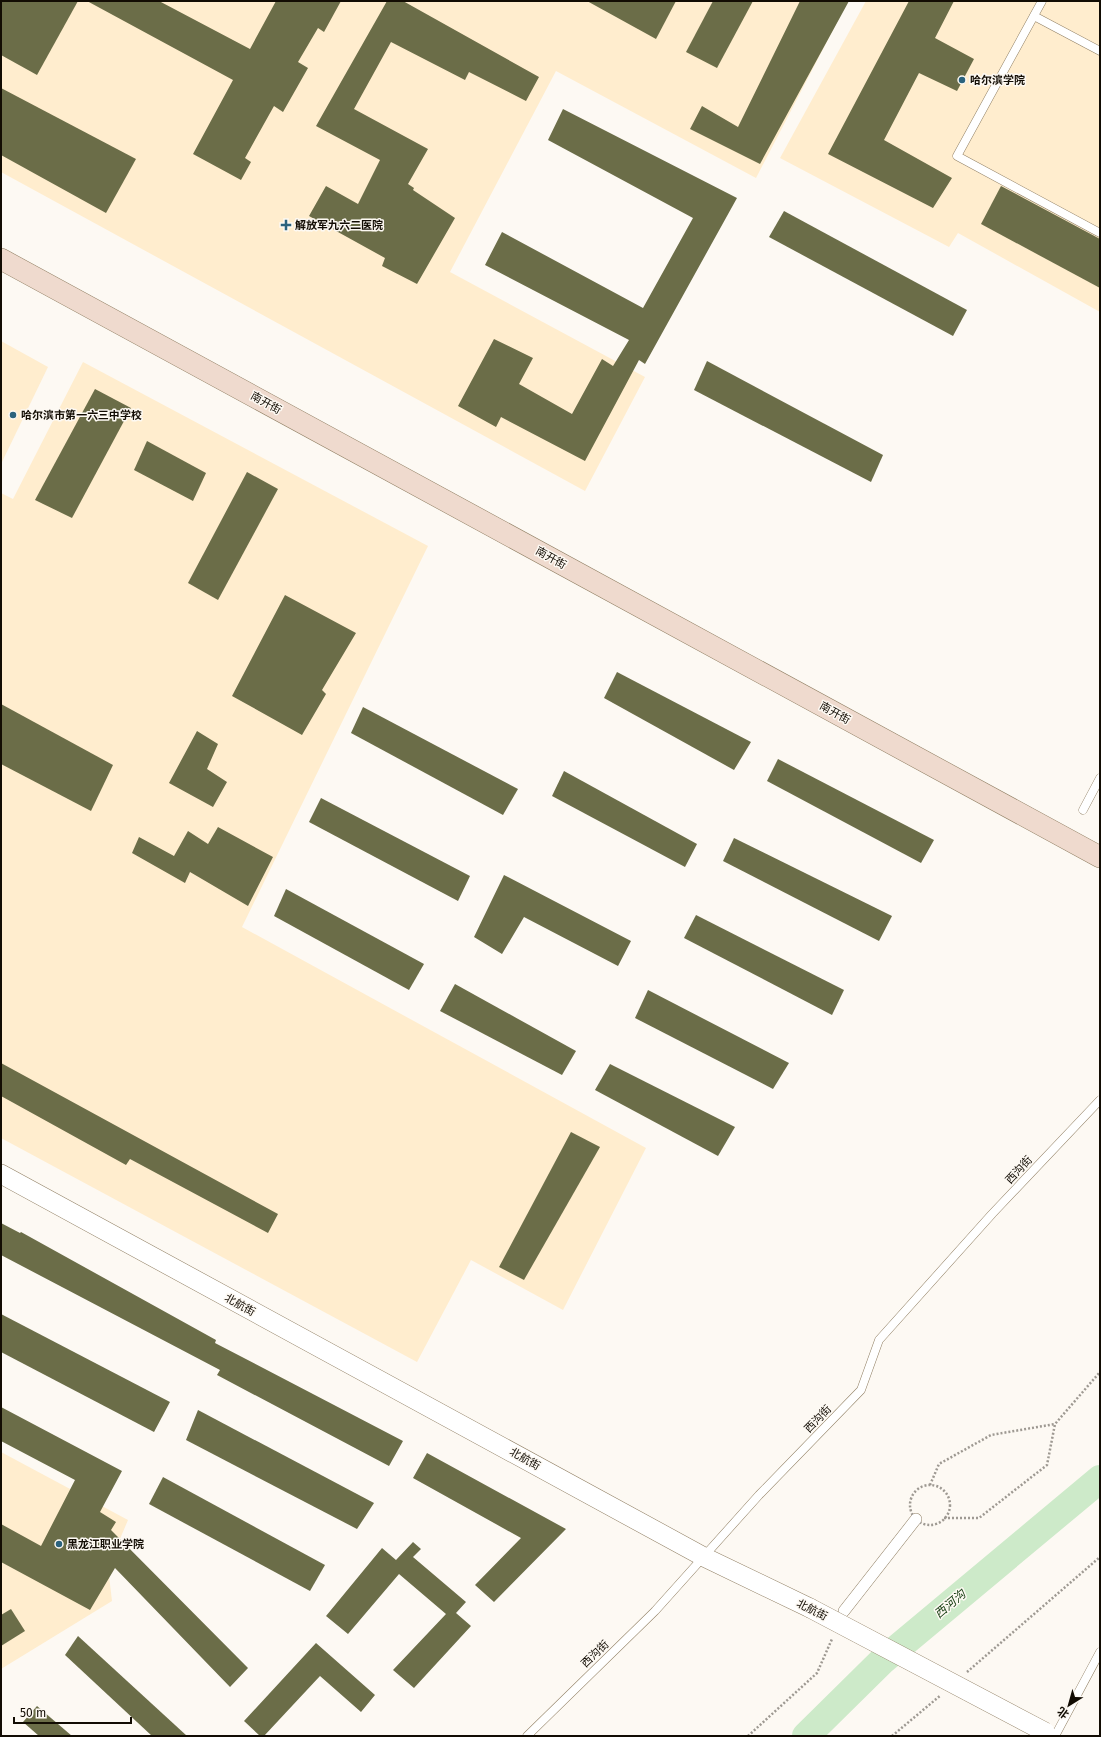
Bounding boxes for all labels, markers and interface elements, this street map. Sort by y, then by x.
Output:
place label: 哈尔滨学院 [970,74,1025,87]
marker: 哈尔滨学院 [957,75,967,85]
marker: 解放军九六二医院 [280,219,292,231]
place label: 解放军九六二医院 [295,219,383,232]
street label: 南开街 [248,389,284,417]
place label: 哈尔滨市第一六三中学校 [21,409,142,422]
marker: 哈尔滨市第一六三中学校 [8,410,18,420]
street label: 南开街 [533,544,569,572]
street label: 南开街 [817,699,853,727]
street label: 西沟街 [1003,1153,1035,1187]
street label: 北航街 [222,1291,258,1319]
street label: 西沟街 [802,1403,834,1435]
street label: 北航街 [507,1445,543,1473]
place label: 黑龙江职业学院 [67,1538,144,1551]
marker: 黑龙江职业学院 [54,1539,64,1549]
water label: 西河沟 [932,1586,970,1621]
street label: 北航街 [794,1597,830,1623]
street label: 西沟街 [579,1638,611,1670]
north arrow [1049,1685,1089,1725]
scale bar [14,1699,131,1725]
text: 北 [1055,1704,1072,1721]
text: 50 m [20,1706,46,1720]

